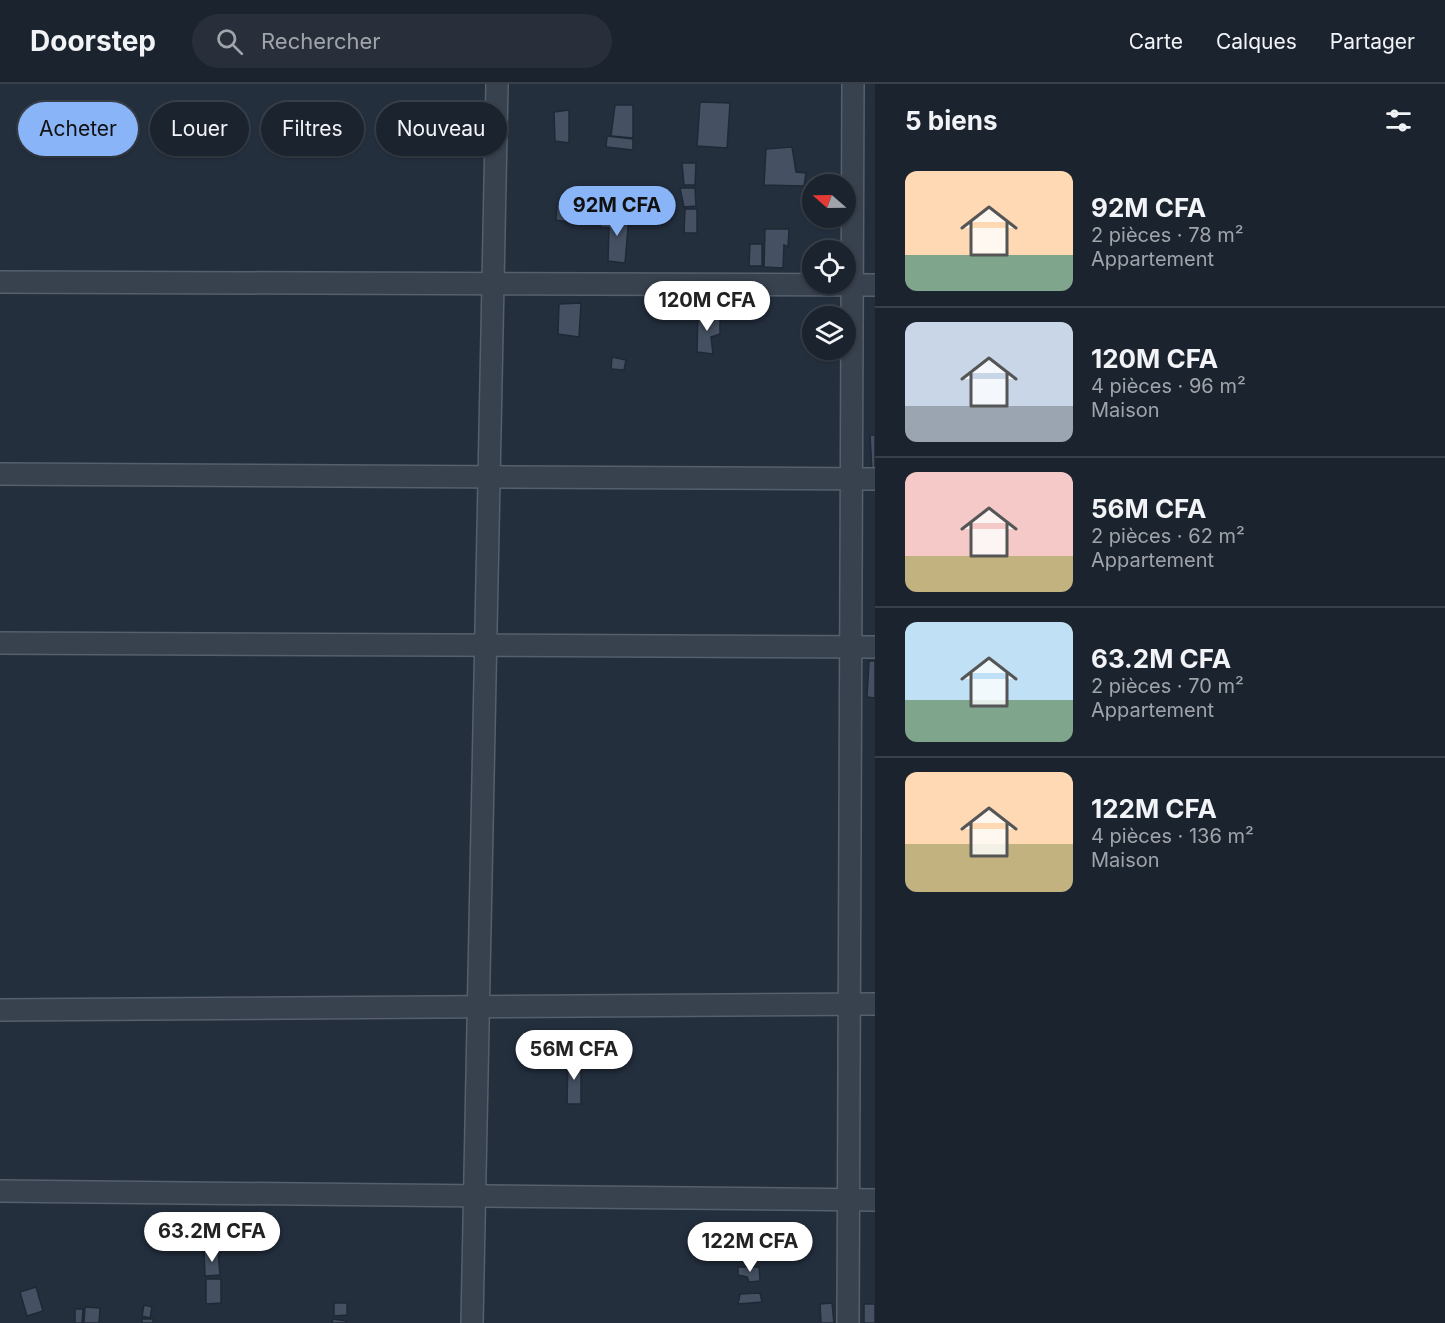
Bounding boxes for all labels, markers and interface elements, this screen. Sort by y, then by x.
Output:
search box [192,14,612,68]
text: Doorstep [30,24,156,58]
icon: search [213,25,246,58]
text: Rechercher [261,28,381,54]
text: Carte [1129,29,1183,54]
text: Calques [1216,29,1297,54]
text: Partager [1330,29,1415,54]
chip: Acheter [18,102,138,156]
chip: Louer [150,102,249,156]
chip: Filtres [261,102,364,156]
chip: Nouveau [376,102,507,156]
icon: filters [1382,104,1415,137]
text: 5 biens [905,105,997,136]
north arrow [802,174,856,228]
map controls [802,174,856,360]
pin: 92M CFA [562,186,672,237]
text: 92M CFA [1091,192,1206,223]
text: 92M CFA [573,193,661,217]
icon: home [953,195,1025,267]
text: 2 pièces · 78 m² [1091,223,1244,247]
button: locate [802,240,856,294]
text: Appartement [1091,247,1214,271]
pin: 120M CFA [645,281,769,332]
text: 120M CFA [658,288,756,312]
button: layers [802,306,856,360]
text: 120M CFA [1091,343,1218,374]
icon: home [953,346,1025,418]
text: 4 pièces · 96 m² [1091,374,1246,398]
text: Maison [1091,398,1160,422]
text: 56M CFA [1091,493,1206,524]
icon: home [953,496,1025,568]
text: 2 pièces · 62 m² [1091,524,1245,548]
text: Appartement [1091,548,1214,572]
text: 63.2M CFA [1091,643,1231,674]
icon: home [953,646,1025,718]
text: 2 pièces · 70 m² [1091,674,1244,698]
text: Appartement [1091,698,1214,722]
text: 122M CFA [1091,793,1217,824]
icon: home [953,796,1025,868]
text: 4 pièces · 136 m² [1091,824,1254,848]
text: Maison [1091,848,1160,872]
pin: 56M CFA [519,1030,629,1081]
text: 56M CFA [530,1037,618,1061]
pin: 63.2M CFA [143,1212,281,1263]
text: 63.2M CFA [158,1219,266,1243]
pin: 122M CFA [688,1222,812,1273]
text: 122M CFA [702,1229,798,1253]

